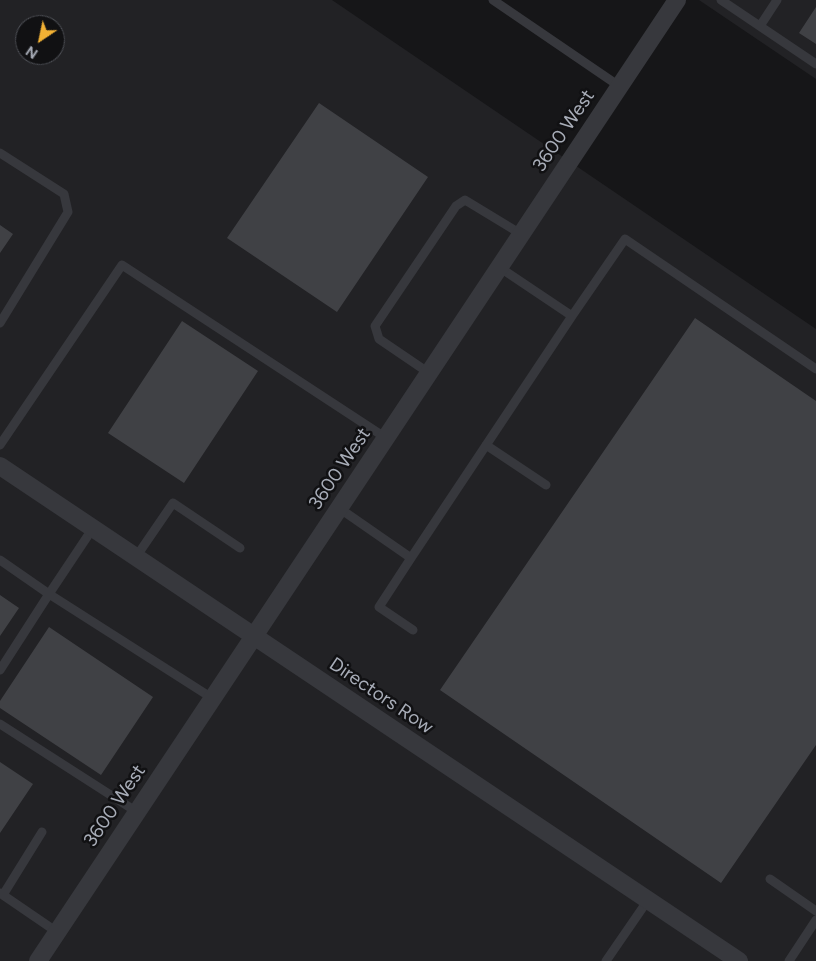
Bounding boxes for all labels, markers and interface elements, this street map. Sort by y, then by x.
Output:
north arrow [15,15,65,65]
text: N [23,42,41,62]
street label: 3600 West [528,86,600,176]
street label: 3600 West [304,424,376,514]
street label: Directors Row [325,653,437,739]
street label: 3600 West [79,761,151,851]

